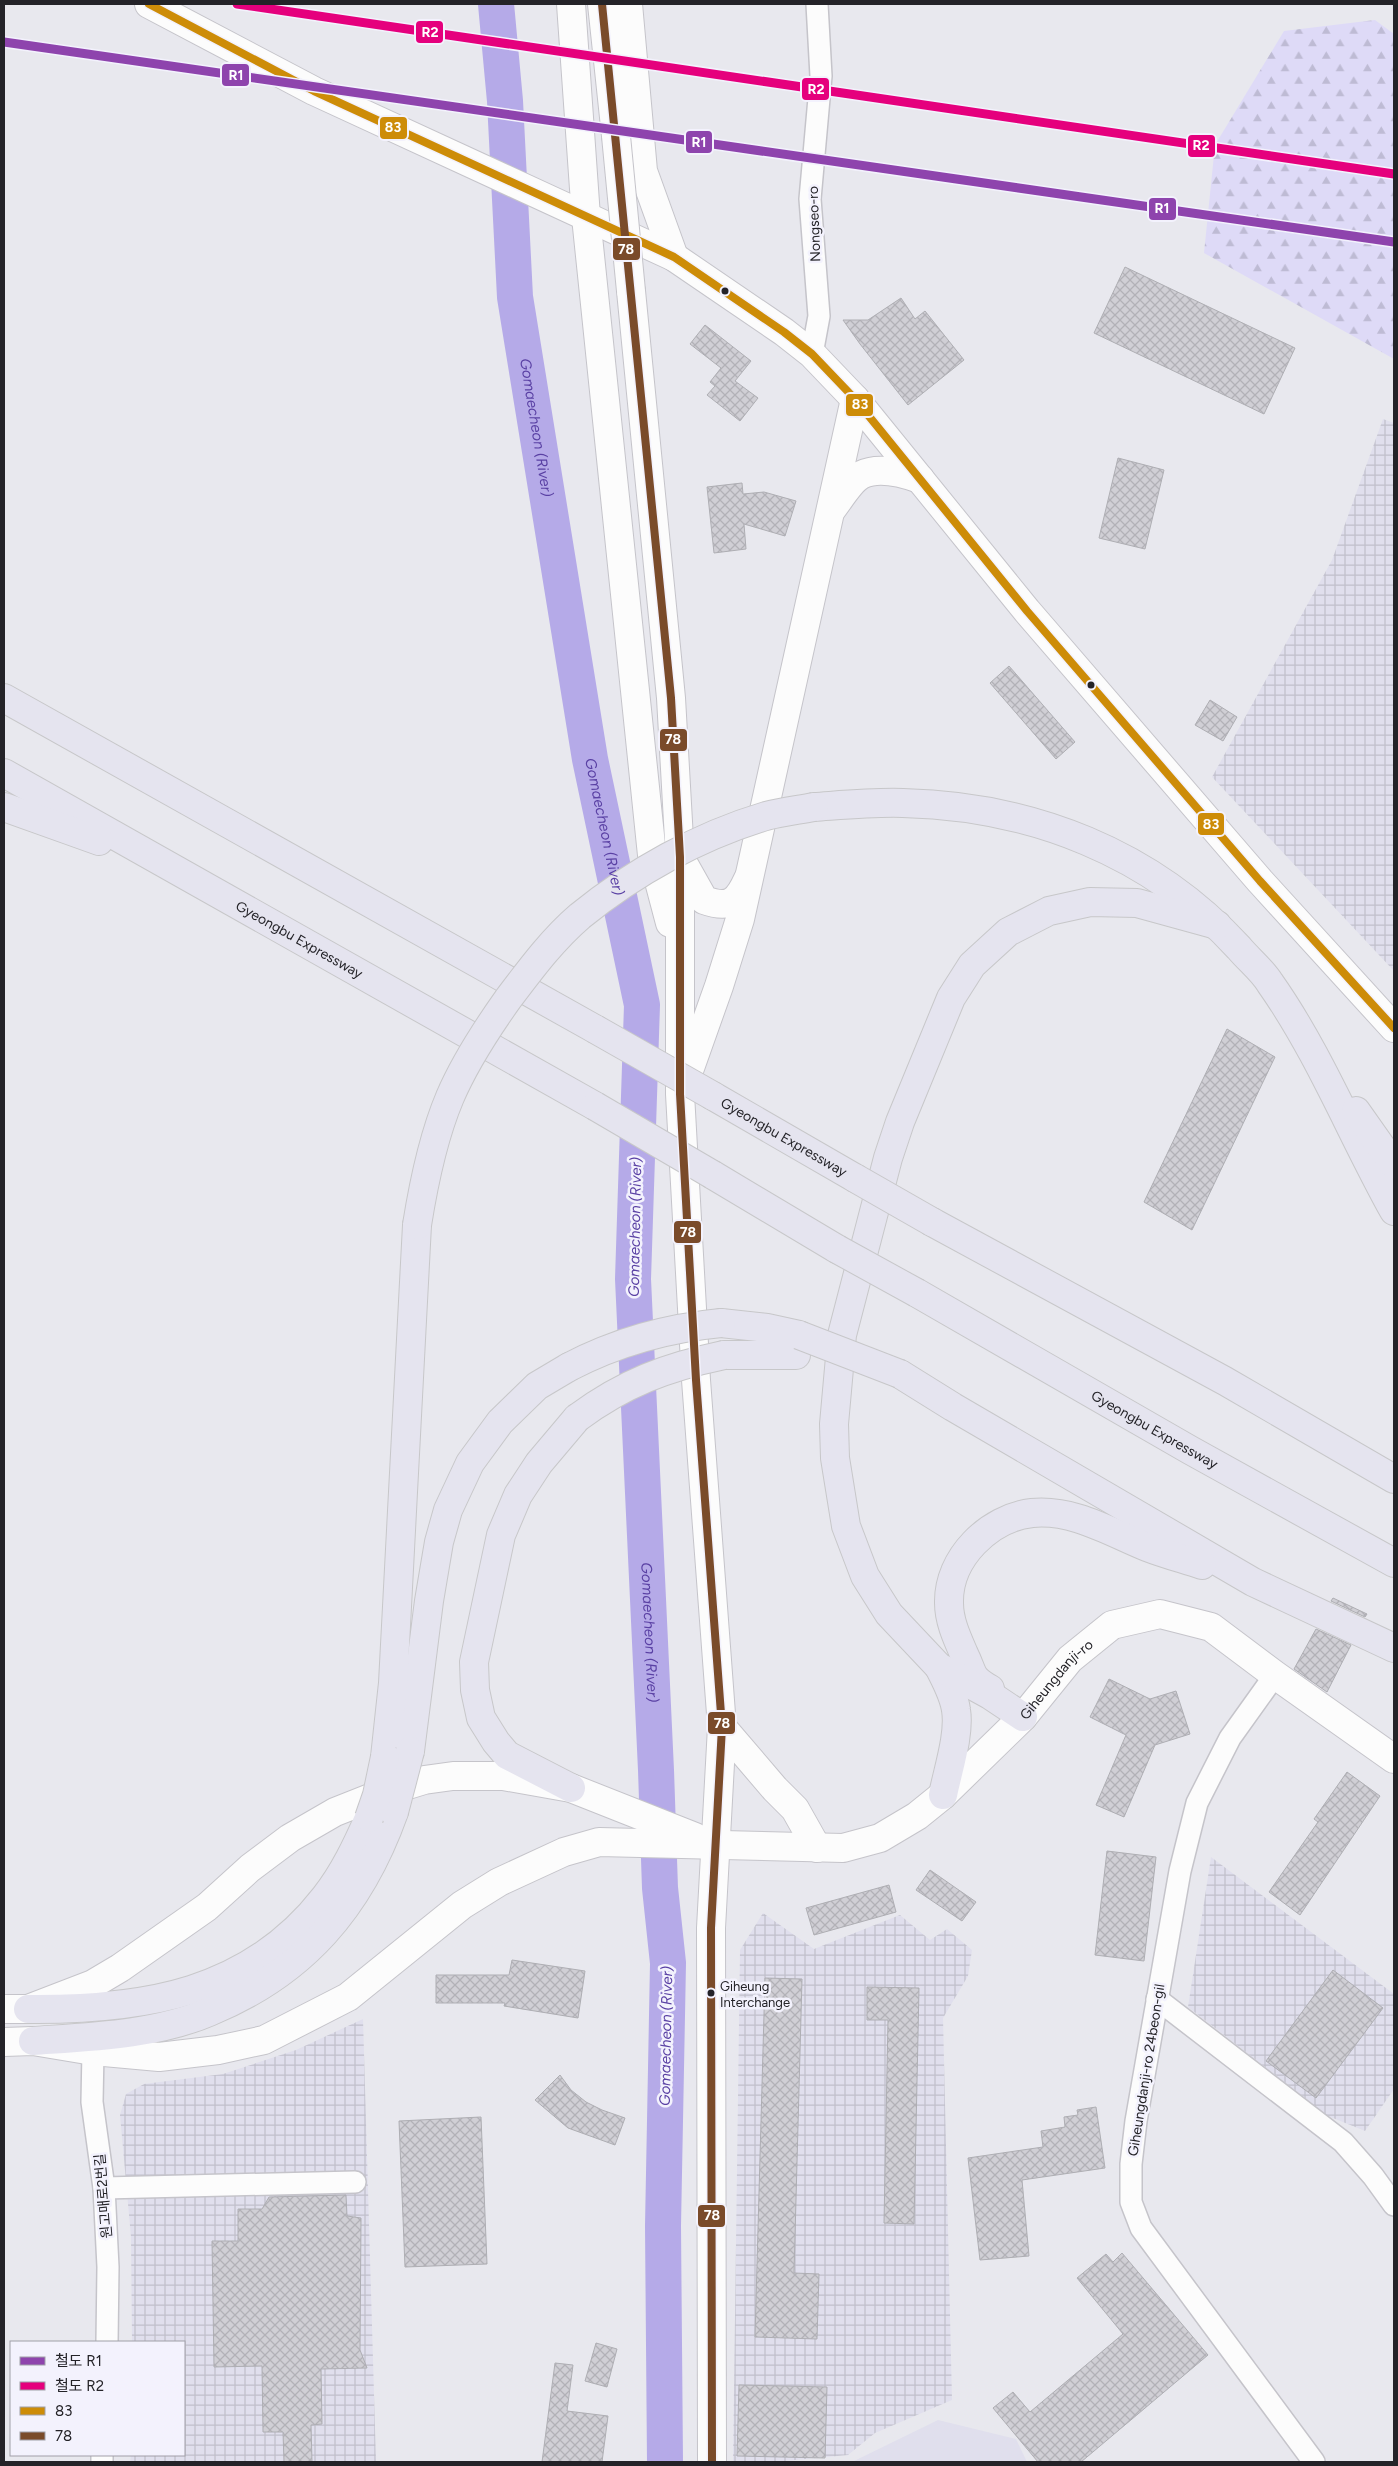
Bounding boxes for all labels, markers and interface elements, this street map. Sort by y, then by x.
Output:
line badge: R2 [415,20,444,44]
text: R2 [421,24,439,41]
line badge: R1 [221,63,250,87]
text: R1 [229,67,243,84]
line badge: R2 [801,77,830,101]
text: R2 [807,81,825,98]
line badge: 83 [379,116,408,140]
text: 83 [385,119,401,136]
line badge: R1 [685,130,713,154]
text: R1 [692,134,706,151]
line badge: R2 [1187,134,1216,158]
text: R2 [1192,137,1210,154]
street label: Nongseo-ro [805,186,824,262]
line badge: R1 [1148,197,1177,221]
text: R1 [1155,200,1169,217]
line badge: 78 [612,237,641,261]
text: 78 [618,241,634,258]
unlabelled marker [720,286,730,296]
water label: Gomaecheon (River) [516,357,556,498]
line badge: 83 [845,393,874,417]
text: 83 [852,396,868,413]
unlabelled marker [1086,680,1096,690]
line badge: 78 [659,728,688,752]
text: 78 [665,731,681,748]
water label: Gomaecheon (River) [581,756,628,897]
line badge: 83 [1197,812,1225,836]
text: 83 [1203,816,1219,833]
street label: Gyeongbu Expressway [233,897,366,983]
street label: Gyeongbu Expressway [718,1094,851,1181]
water label: Gomaecheon (River) [625,1157,645,1297]
line badge: 78 [673,1220,702,1244]
text: 78 [680,1224,696,1241]
street label: Gyeongbu Expressway [1088,1387,1221,1473]
water label: Gomaecheon (River) [637,1562,662,1703]
street label: Giheungdanji-ro [1016,1636,1096,1723]
line badge: 78 [707,1711,736,1735]
text: 78 [714,1715,730,1732]
water label: Gomaecheon (River) [656,1966,676,2106]
place label: Giheung Interchange [720,1979,790,2010]
street label: Giheungdanji-ro 24beon-gil [1124,1983,1169,2157]
marker: Giheung Interchange [706,1988,716,1998]
street label: 원고매로2번길 [91,2153,116,2239]
line badge: 78 [697,2204,726,2228]
text: 78 [704,2207,720,2224]
legend [10,2341,185,2456]
text: 철도 R1 [55,2352,102,2370]
text: 철도 R2 [55,2377,104,2395]
text: 83 [55,2402,72,2420]
text: 78 [55,2427,72,2445]

